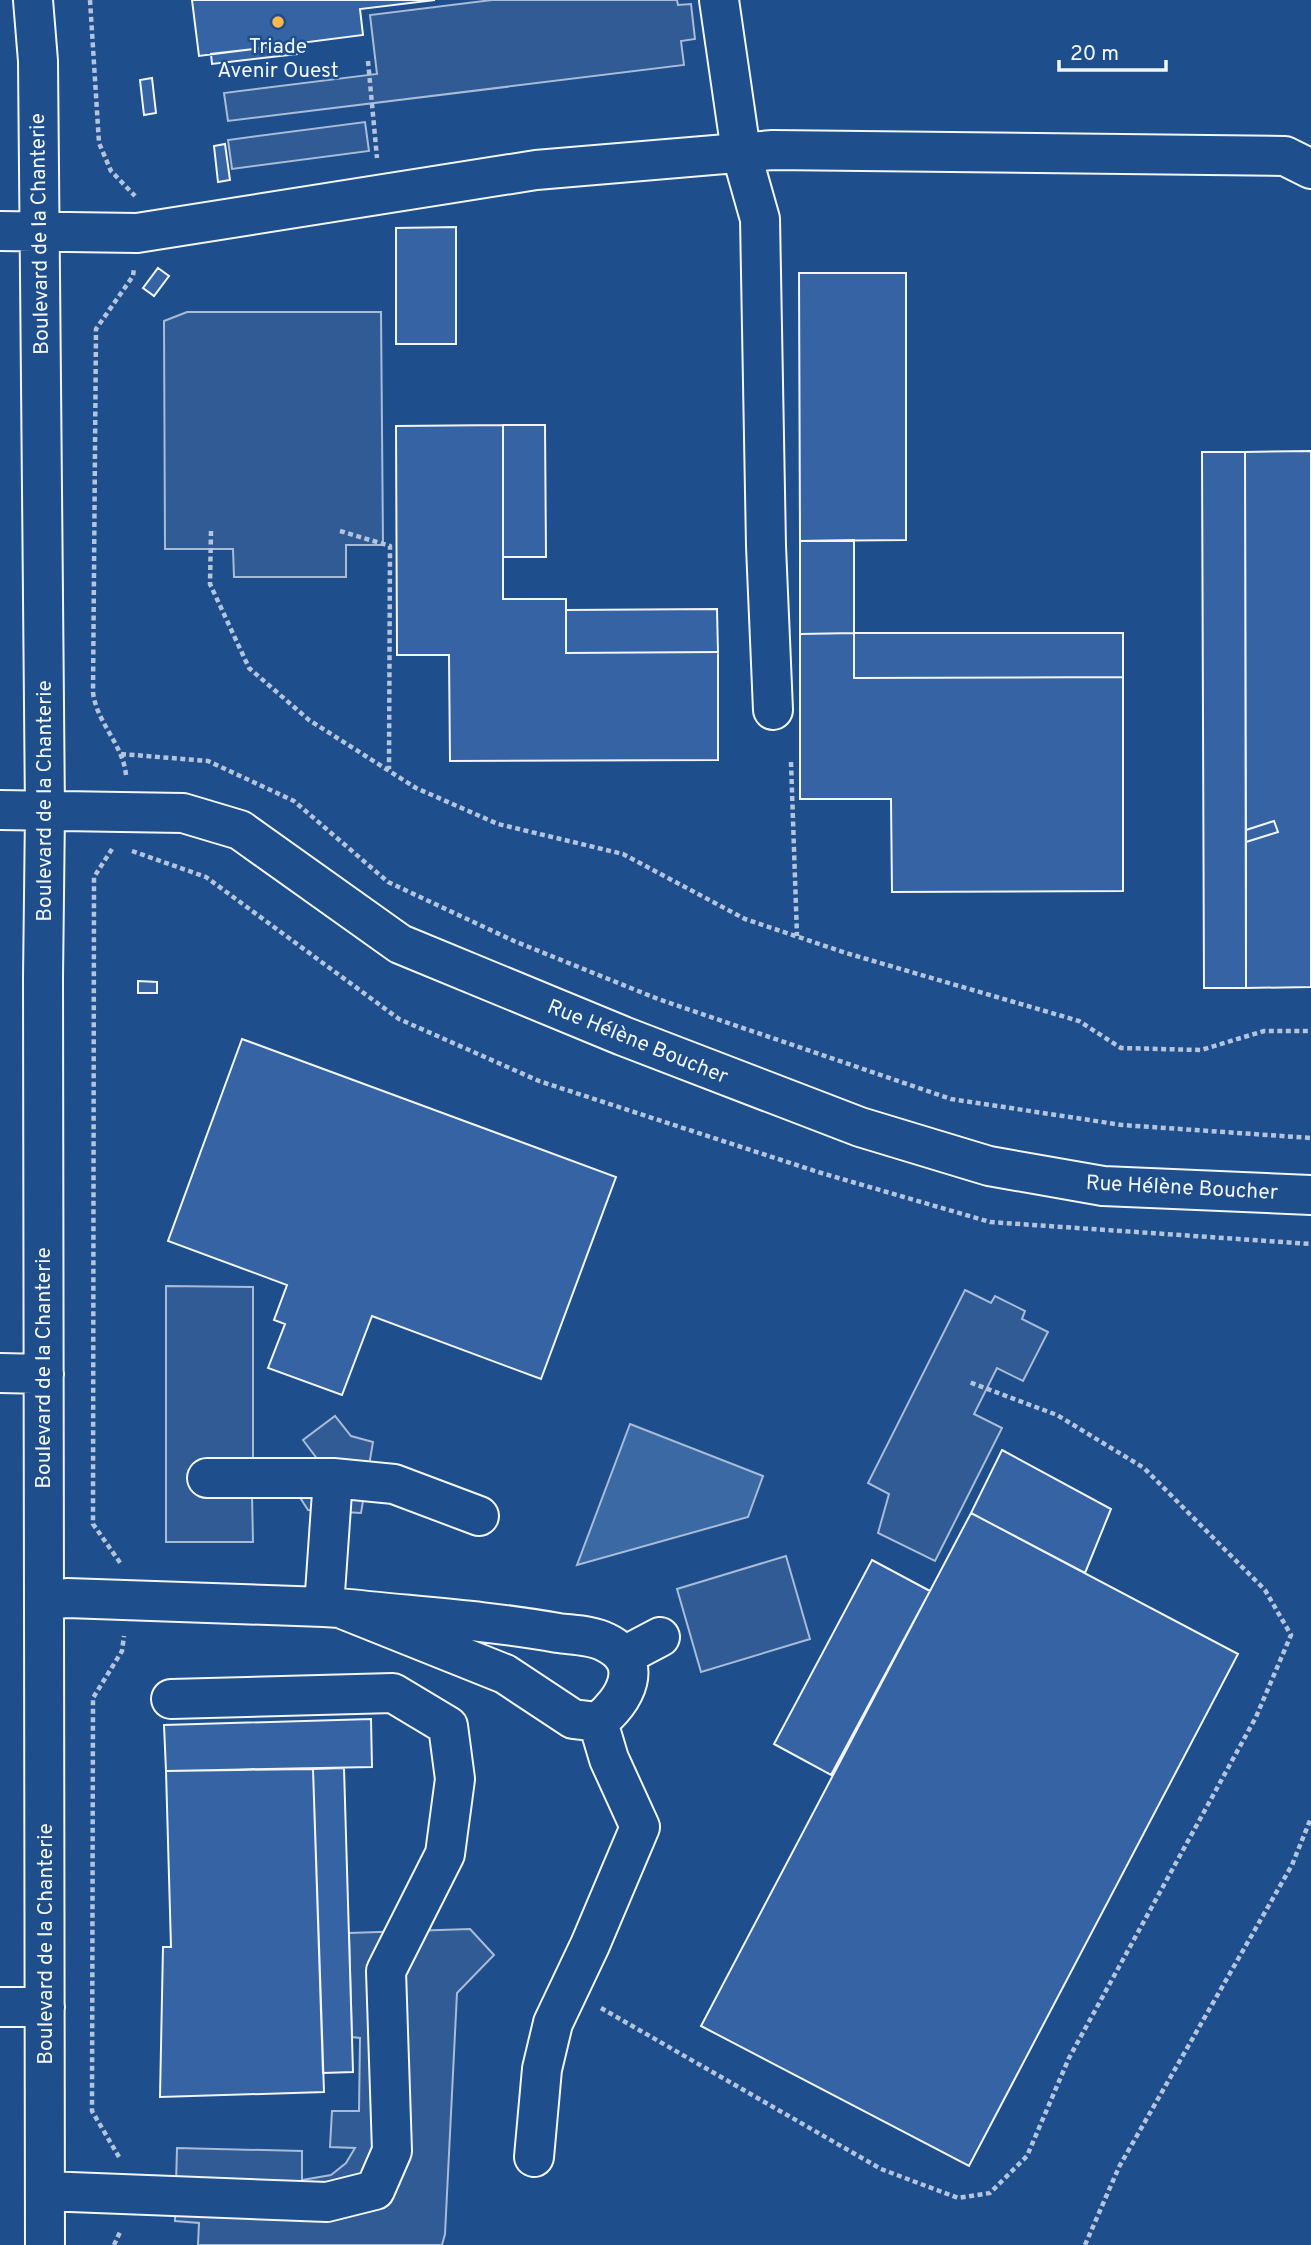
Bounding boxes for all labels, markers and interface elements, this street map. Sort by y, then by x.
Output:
marker: Triade Avenir Ouest [270,14,286,30]
scale bar [1059,28,1166,72]
place label: Triade Avenir Ouest [217,34,339,85]
text: 20 m [1070,41,1119,68]
street label: Boulevard de la Chanterie [25,113,56,355]
street label: Boulevard de la Chanterie [32,680,59,922]
street label: Rue Hélène Boucher [543,994,732,1091]
street label: Rue Hélène Boucher [1085,1170,1279,1207]
street label: Boulevard de la Chanterie [31,1247,58,1489]
street label: Boulevard de la Chanterie [33,1823,60,2065]

